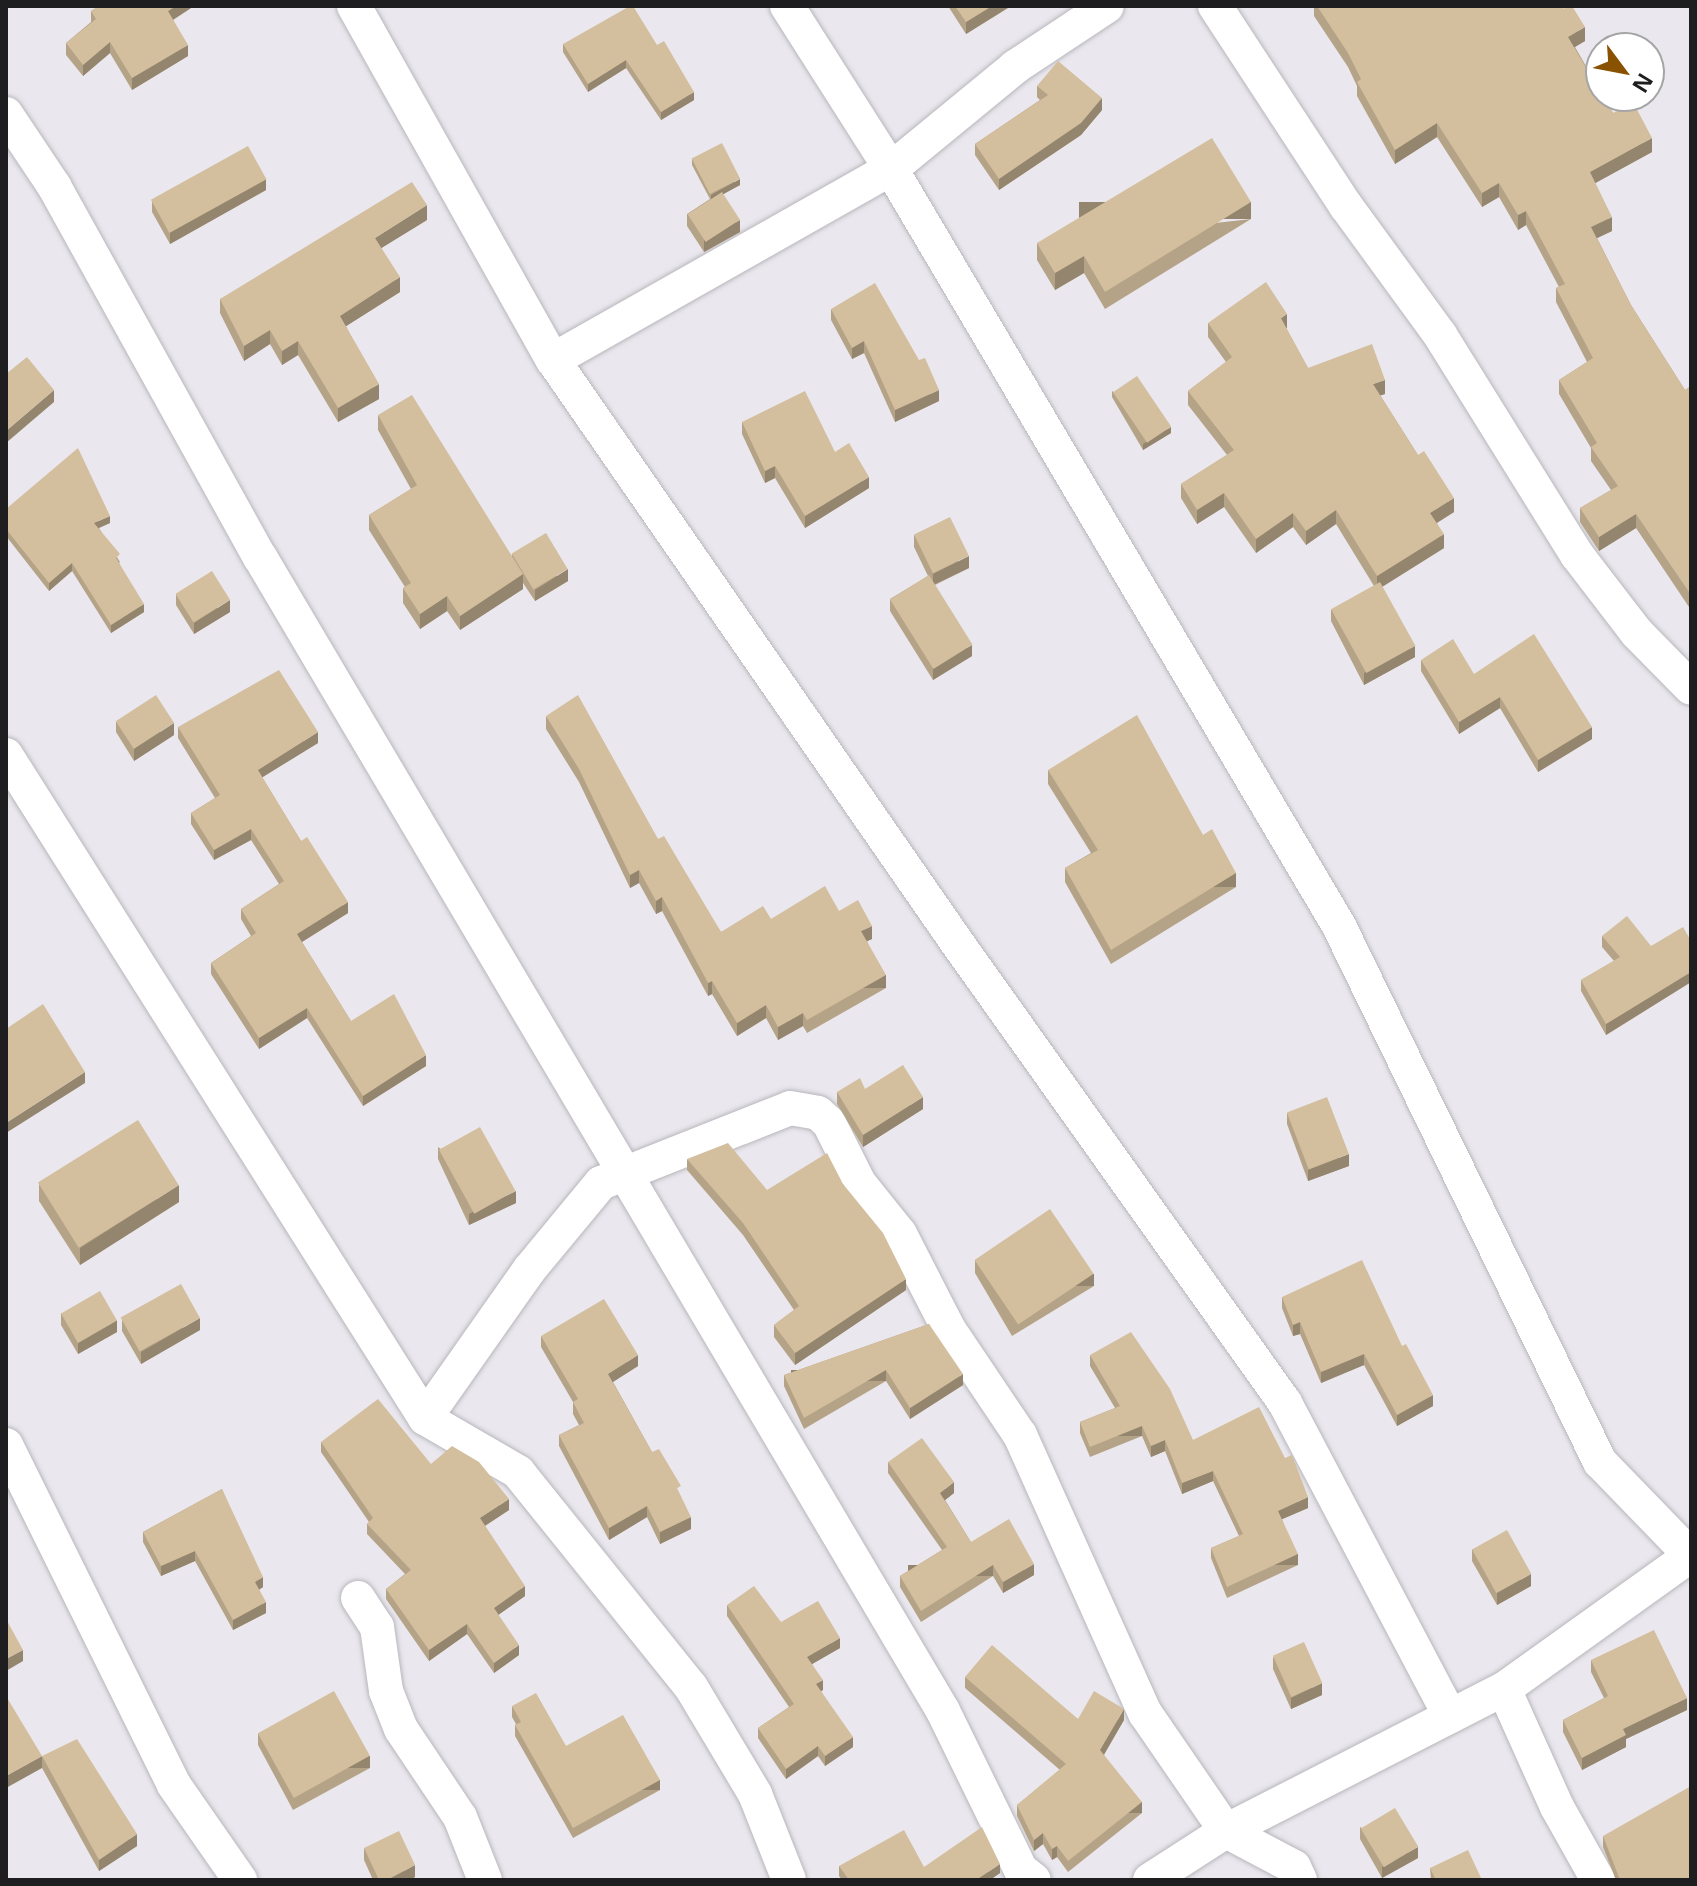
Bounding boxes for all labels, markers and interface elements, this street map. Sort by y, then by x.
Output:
north arrow [1585,32,1665,112]
text: N [1626,68,1661,99]

